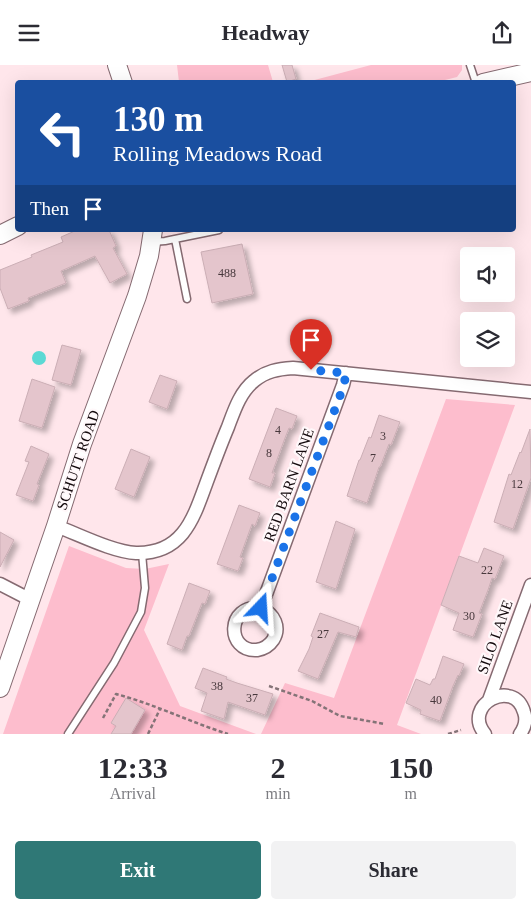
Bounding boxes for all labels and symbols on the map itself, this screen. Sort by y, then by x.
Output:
house number: 488 [218,266,236,280]
pin [290,319,332,370]
street label: SCHUTT ROAD [53,408,103,512]
house number: 4 [275,423,281,437]
street label: RED BARN LANE [261,426,317,544]
house number: 3 [380,429,386,443]
house number: 8 [266,446,272,460]
house number: 7 [370,451,376,465]
house number: 12 [511,477,523,491]
house number: 22 [481,563,493,577]
position arrow [234,581,286,633]
street label: SILO LANE [474,598,516,676]
house number: 30 [463,609,475,623]
house number: 27 [317,627,329,641]
house number: 38 [211,679,223,693]
house number: 37 [246,691,258,705]
house number: 40 [430,693,442,707]

